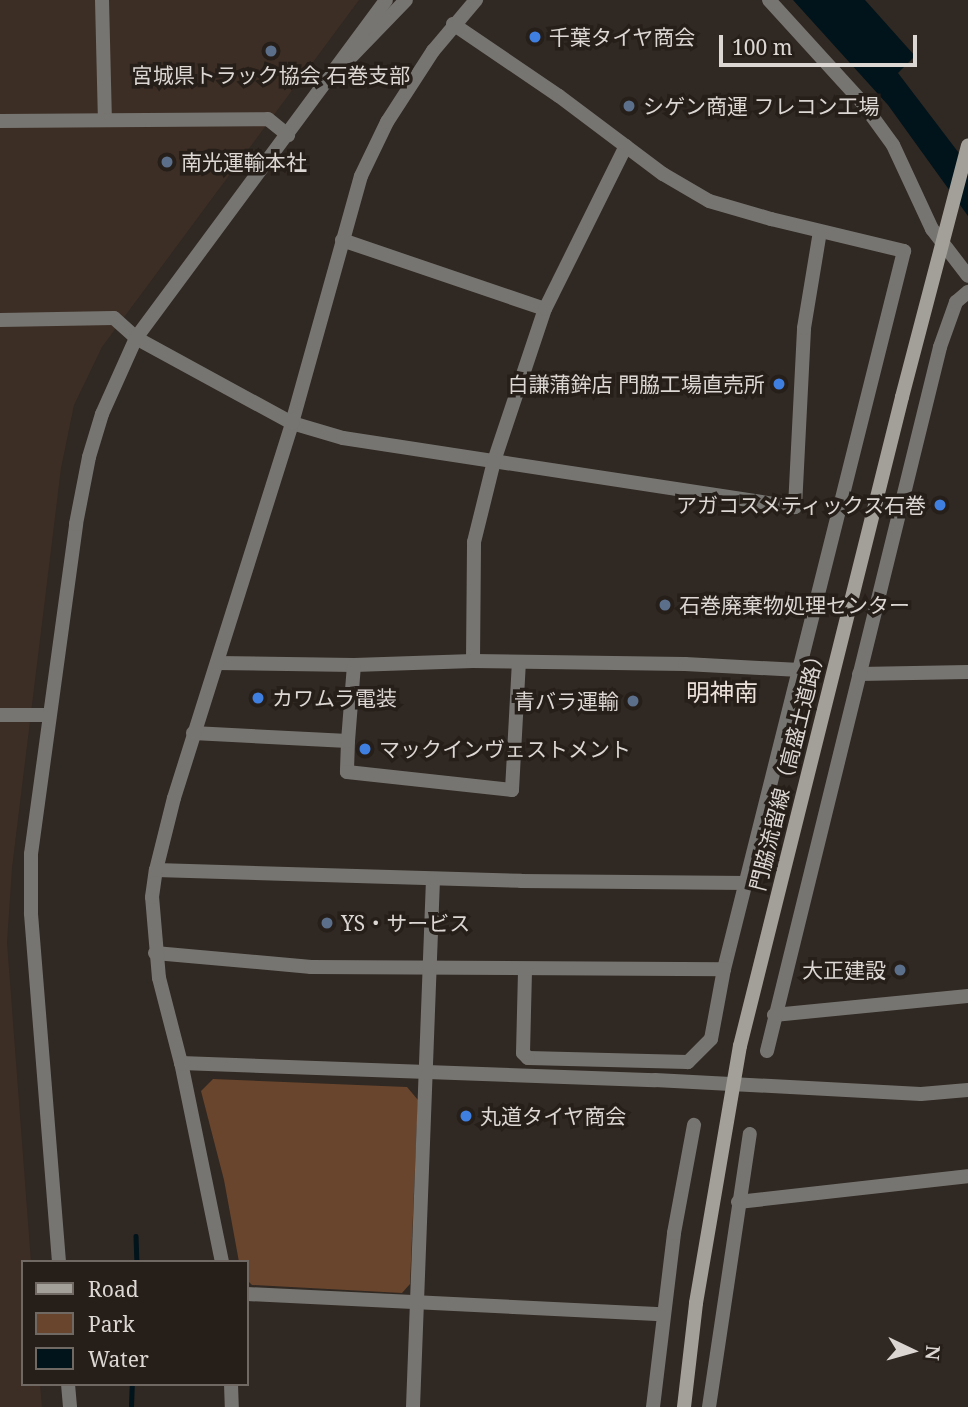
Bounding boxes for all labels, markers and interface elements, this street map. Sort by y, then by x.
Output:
scale bar [723,21,921,65]
place label: 千葉タイヤ商会 [549,24,696,50]
marker: 千葉タイヤ商会 [527,29,543,45]
text: 100 m [732,33,793,61]
marker: 宮城県トラック協会 石巻支部 [263,43,279,59]
place label: 宮城県トラック協会 石巻支部 [132,62,410,88]
place label: シゲン商運 フレコン工場 [643,93,879,119]
marker: シゲン商運 フレコン工場 [621,98,637,114]
place label: 南光運輸本社 [181,149,307,175]
marker: 南光運輸本社 [159,154,175,170]
place label: 白謙蒲鉾店 門脇工場直売所 [508,371,765,397]
marker: 白謙蒲鉾店 門脇工場直売所 [771,376,787,392]
place label: アガコスメティックス石巻 [674,492,926,518]
marker: アガコスメティックス石巻 [932,497,948,513]
place label: 石巻廃棄物処理センター [679,592,910,618]
marker: 石巻廃棄物処理センター [657,597,673,613]
street label: 門脇流留線（高盛土道路） [744,643,830,893]
district label: 明神南 [686,678,758,706]
place label: カワムラ電装 [272,685,398,711]
place label: 青バラ運輸 [514,688,619,714]
marker: カワムラ電装 [250,690,266,706]
marker: 青バラ運輸 [625,693,641,709]
place label: マックインヴェストメント [379,736,631,762]
marker: マックインヴェストメント [357,741,373,757]
place label: YS・サービス [341,910,470,936]
marker: YS・サービス [319,915,335,931]
place label: 大正建設 [802,957,886,983]
marker: 大正建設 [892,962,908,978]
place label: 丸道タイヤ商会 [480,1103,627,1129]
marker: 丸道タイヤ商会 [458,1108,474,1124]
legend [21,1260,248,1386]
text: Road [88,1275,139,1303]
text: Park [88,1310,135,1338]
north arrow [877,1316,947,1386]
text: N [919,1344,947,1361]
text: Water [88,1345,149,1373]

